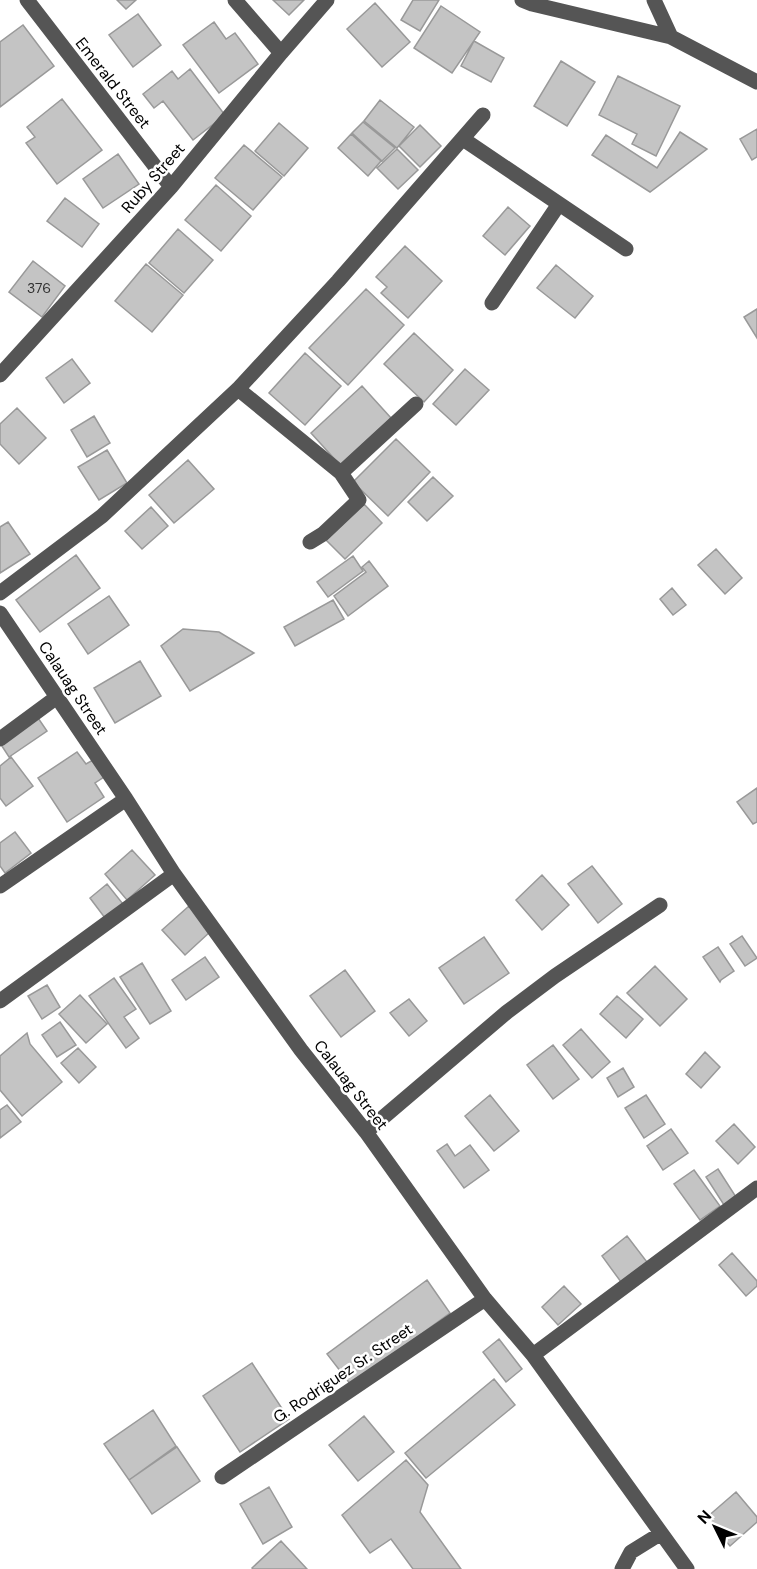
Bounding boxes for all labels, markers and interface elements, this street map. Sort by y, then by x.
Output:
street label: Emerald Street [71,33,155,133]
street label: Ruby Street [117,138,189,218]
house number: 376 [27,279,51,297]
street label: Calauag Street [34,637,112,739]
street label: Calauag Street [309,1036,393,1134]
street label: G. Rodriguez Sr. Street [269,1318,417,1428]
north arrow [685,1497,745,1557]
text: N [693,1506,716,1529]

